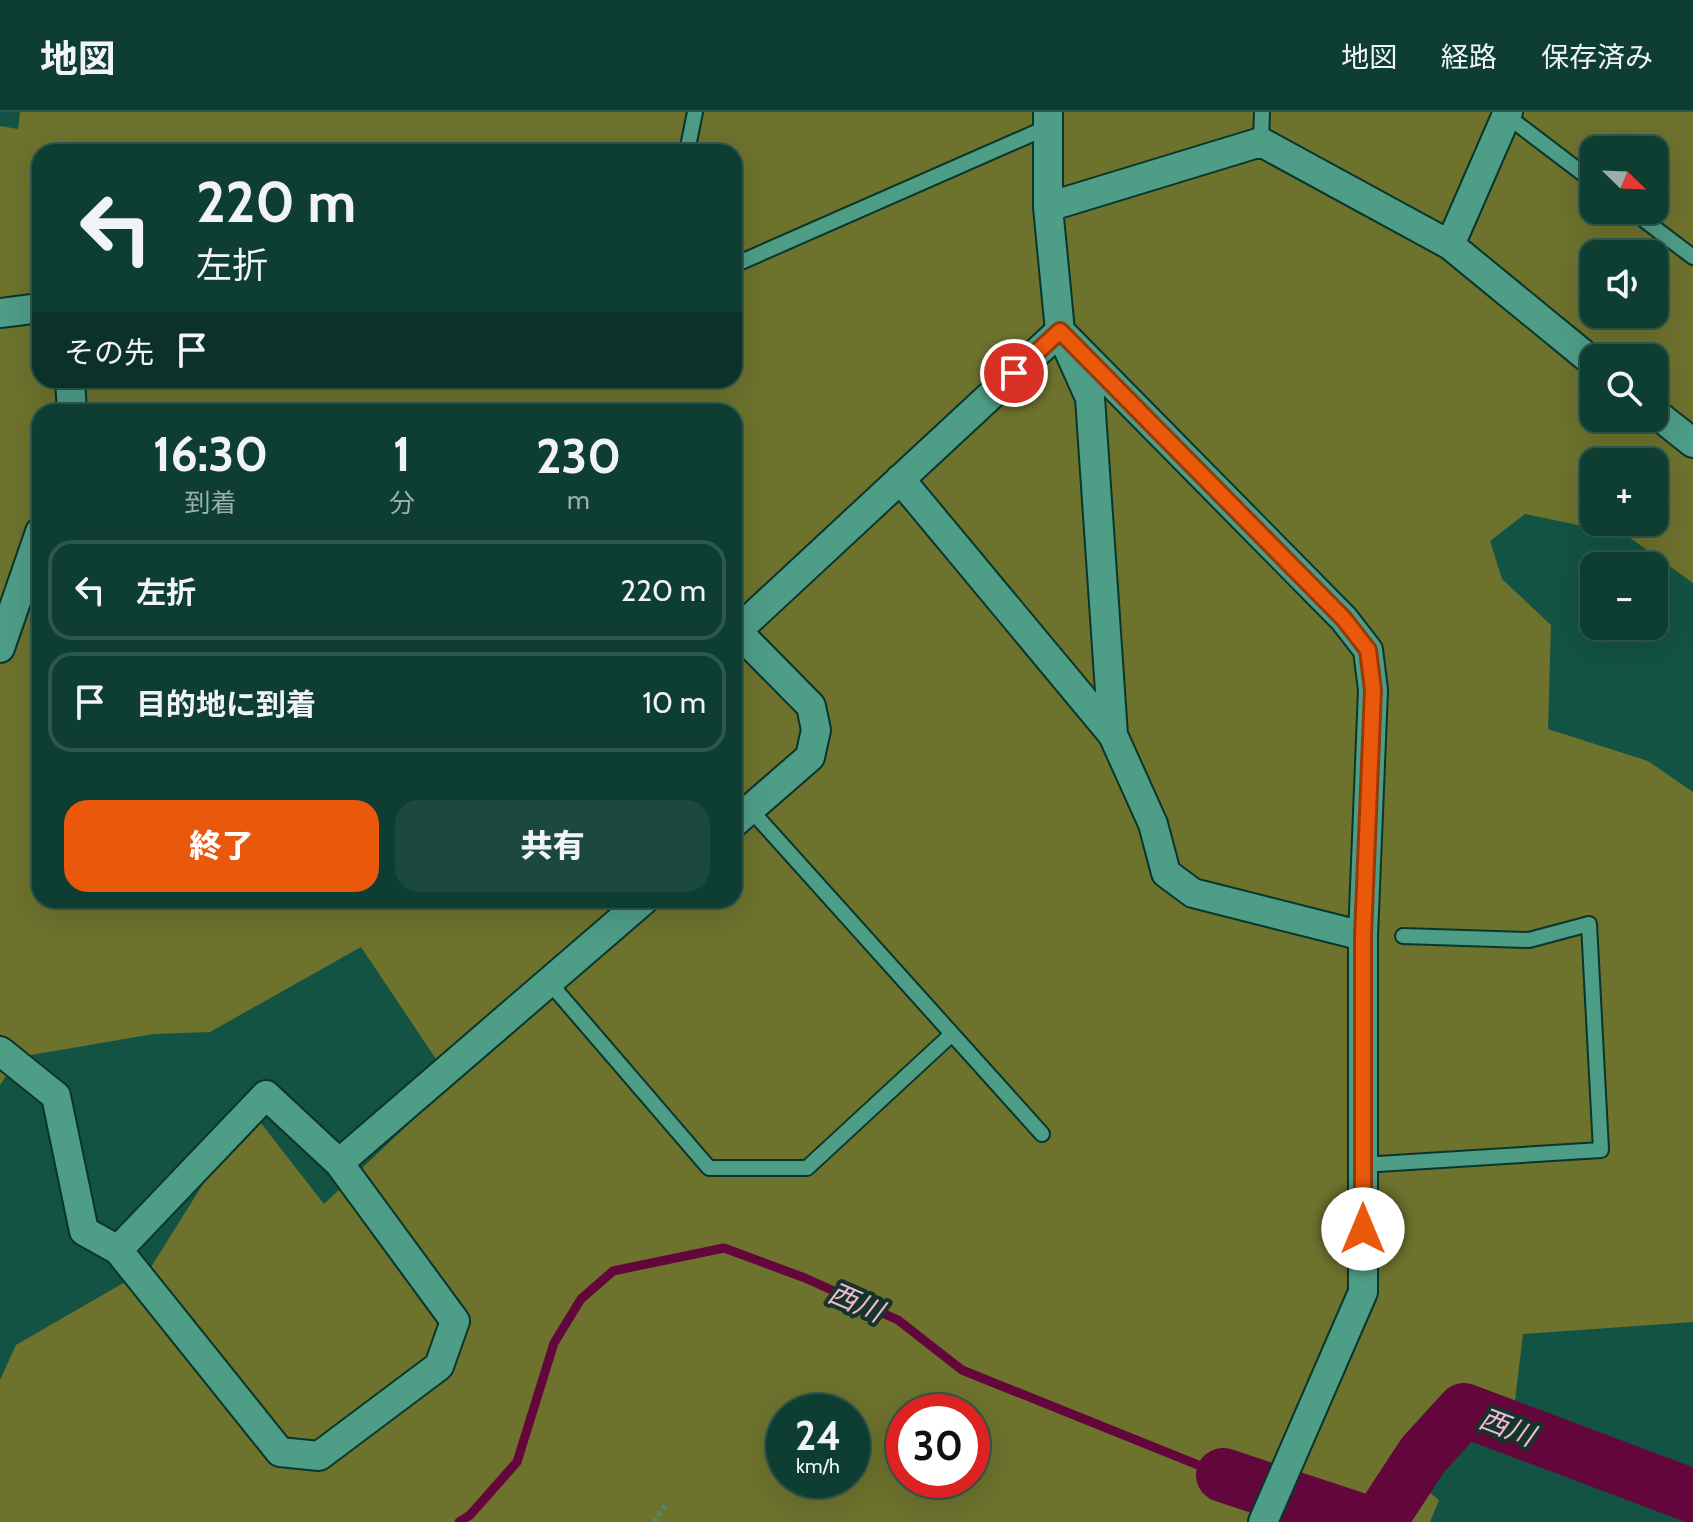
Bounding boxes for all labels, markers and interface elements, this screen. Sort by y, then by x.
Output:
text: 地図 [40,35,116,82]
text: 地図 [1341,40,1397,74]
text: 経路 [1441,40,1497,74]
text: 保存済み [1541,40,1653,74]
north arrow [1580,136,1668,224]
map controls [1580,136,1668,640]
text: 220 m [196,168,356,236]
icon: left [64,176,168,280]
button: sound [1580,240,1668,328]
text: 左折 [196,243,268,287]
icon: arrive [170,328,214,372]
text: その先 [64,334,154,371]
pin [980,339,1048,407]
button: search [1580,344,1668,432]
icon: arrive [992,351,1036,395]
text: 16:30 [153,425,268,483]
text: 1 [393,425,411,483]
text: 230 [536,427,621,485]
button: + [1580,448,1668,536]
text: m [567,484,590,516]
text: 到着 [184,487,236,519]
text: 分 [389,487,415,519]
button: − [1580,552,1668,640]
icon: left [68,568,112,612]
text: 220 m [621,572,706,609]
text: 左折 [136,574,196,611]
icon: arrive [68,680,112,724]
text: 10 m [642,684,706,721]
text: 目的地に到着 [136,686,316,723]
button: 終了 [64,800,379,892]
button: 共有 [395,800,710,892]
position arrow [1321,1187,1405,1271]
water label: 西川 [824,1275,891,1330]
speed limit sign: 30 [886,1394,990,1498]
water label: 西川 [1475,1401,1542,1454]
text: 24 [795,1411,841,1460]
text: km/h [796,1454,840,1478]

